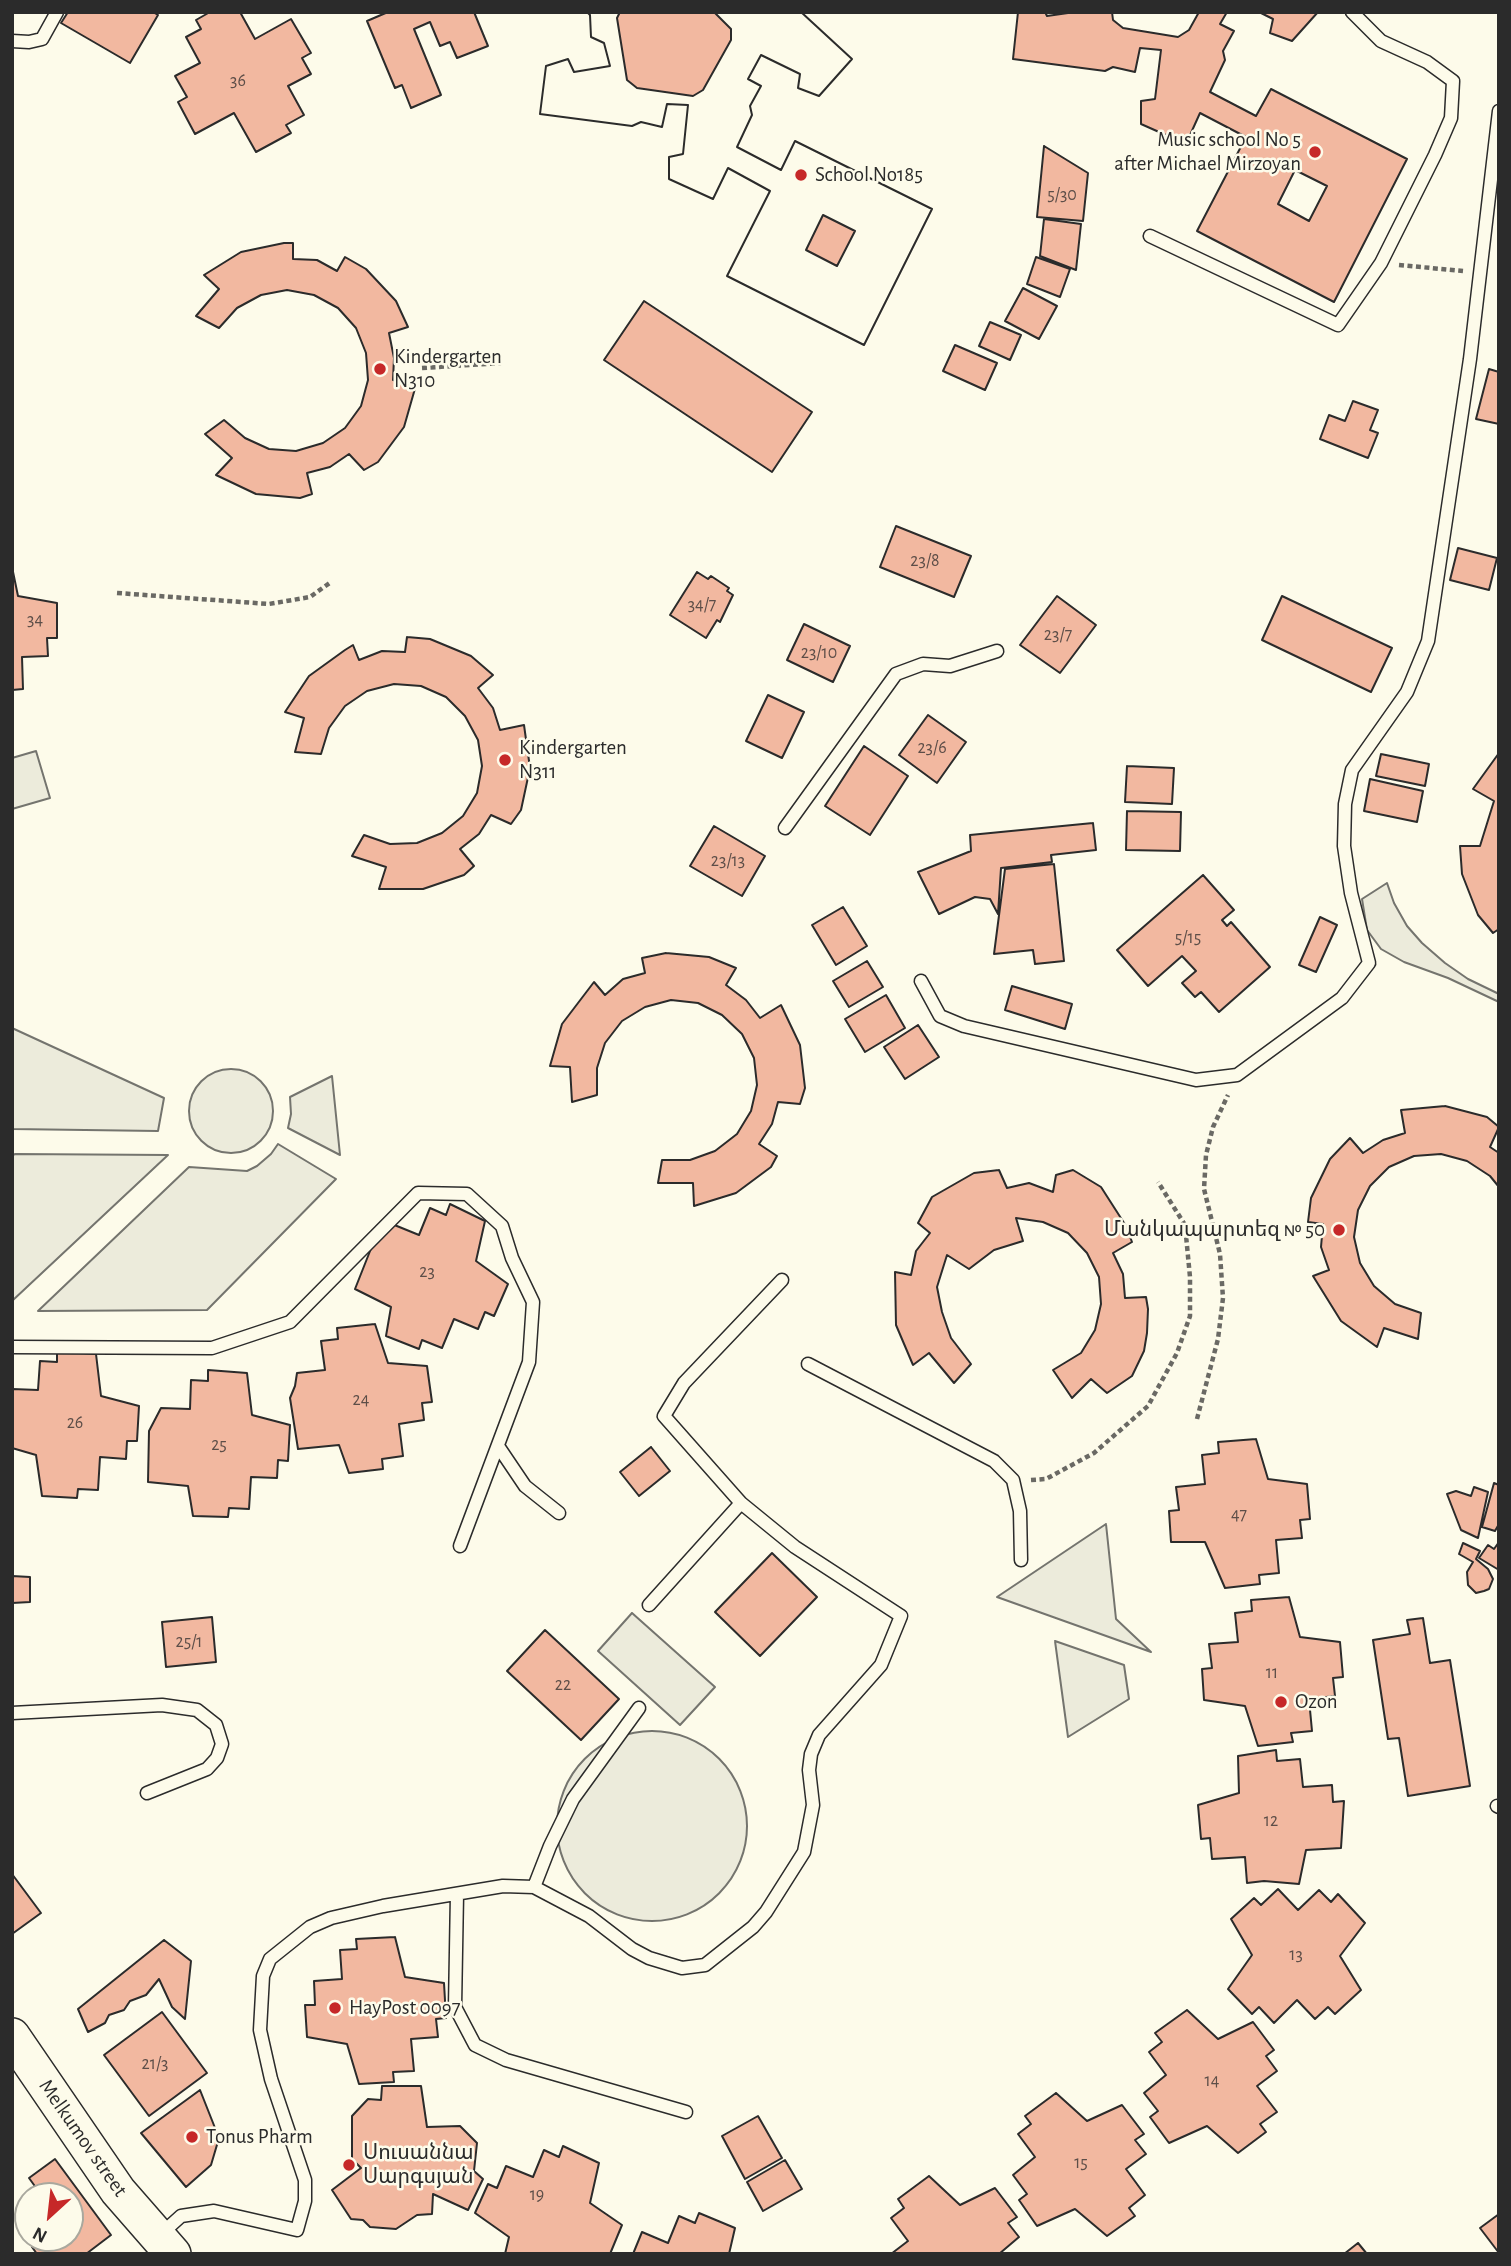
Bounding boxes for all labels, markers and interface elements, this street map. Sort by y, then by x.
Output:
house number: 36 [230,70,246,92]
place label: Music school No 5 after Michael Mirzoyan [1114,127,1301,177]
marker: Music school No 5 after Michael Mirzoyan [1307,144,1323,160]
place label: School No185 [815,162,923,188]
marker: School No185 [793,167,809,183]
house number: 5/30 [1047,184,1077,206]
place label: Kindergarten N310 [394,344,502,394]
marker: Kindergarten N310 [372,361,388,377]
house number: 23/8 [910,550,940,572]
house number: 34/7 [688,594,716,616]
house number: 34 [27,609,43,631]
house number: 23/7 [1044,624,1072,646]
house number: 23/10 [801,642,837,664]
place label: Kindergarten N311 [519,735,627,785]
house number: 23/6 [917,737,947,759]
marker: Kindergarten N311 [497,752,513,768]
house number: 23/13 [711,850,745,872]
house number: 5/15 [1175,927,1201,949]
place label: Մանկապարտեզ № 50 [1104,1217,1325,1243]
marker: Մանկապարտեզ № 50 [1331,1222,1347,1238]
house number: 23 [419,1261,435,1283]
house number: 24 [353,1389,369,1411]
house number: 26 [67,1412,83,1434]
house number: 25 [211,1434,227,1456]
house number: 47 [1231,1504,1247,1526]
house number: 25/1 [175,1631,203,1653]
house number: 11 [1266,1662,1278,1684]
house number: 22 [555,1674,571,1696]
place label: Ozon [1295,1689,1338,1715]
marker: Ozon [1273,1694,1289,1710]
house number: 12 [1264,1810,1278,1832]
house number: 13 [1289,1944,1303,1966]
place label: HayPost 0097 [349,1995,460,2021]
marker: HayPost 0097 [327,2000,343,2016]
house number: 21/3 [142,2053,168,2075]
house number: 14 [1205,2070,1219,2092]
street label: Melkumov street [33,2074,133,2202]
place label: Tonus Pharm [206,2124,313,2150]
marker: Tonus Pharm [184,2129,200,2145]
place label: Սուսաննա Սարգսյան [363,2140,474,2190]
house number: 15 [1074,2152,1088,2174]
marker: Սուսաննա Սարգսյան [341,2157,357,2173]
north arrow [14,2182,84,2252]
house number: 19 [530,2184,544,2206]
text: N [30,2223,50,2246]

